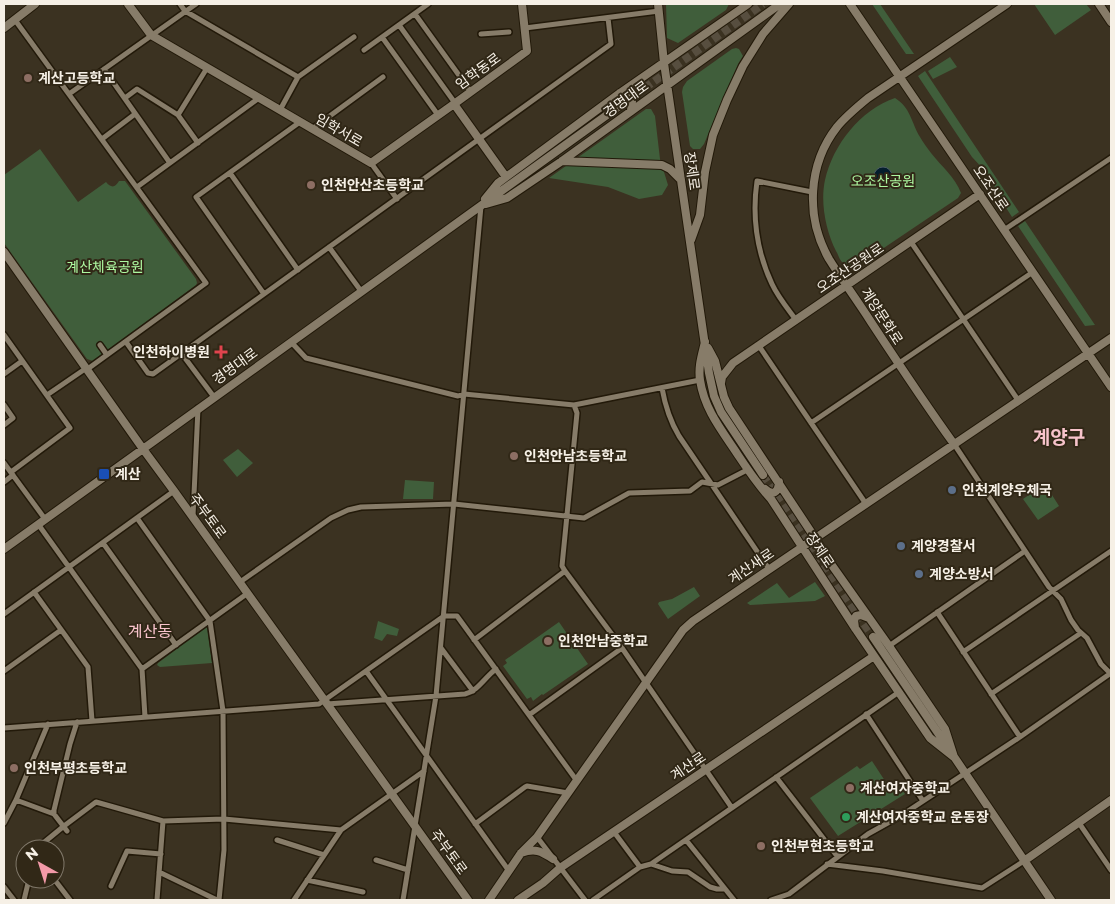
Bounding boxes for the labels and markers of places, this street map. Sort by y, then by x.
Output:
place label: 계산고등학교 [38,69,115,87]
marker: 계산고등학교 [22,72,34,84]
place label: 인천안산초등학교 [321,176,424,194]
marker: 인천안산초등학교 [305,179,317,191]
place label: 인천하이병원 [133,343,210,361]
marker: 인천하이병원 [214,345,228,359]
place label: 인천안남초등학교 [524,447,627,465]
marker: 인천안남초등학교 [508,450,520,462]
place label: 계산 [115,465,141,483]
marker: 계산 [97,467,111,481]
place label: 인천계양우체국 [962,481,1052,499]
marker: 인천계양우체국 [946,484,958,496]
place label: 계양경찰서 [911,537,975,555]
marker: 계양경찰서 [895,540,907,552]
place label: 계양소방서 [929,565,993,583]
marker: 계양소방서 [913,568,925,580]
place label: 인천안남중학교 [558,632,648,650]
marker: 인천안남중학교 [542,635,554,647]
place label: 인천부평초등학교 [24,759,127,777]
marker: 인천부평초등학교 [8,762,20,774]
place label: 계산여자중학교 [860,779,950,797]
marker: 계산여자중학교 [844,782,856,794]
place label: 계산여자중학교 운동장 [856,808,989,826]
marker: 계산여자중학교 운동장 [840,811,852,823]
place label: 인천부현초등학교 [771,837,874,855]
marker: 인천부현초등학교 [755,840,767,852]

